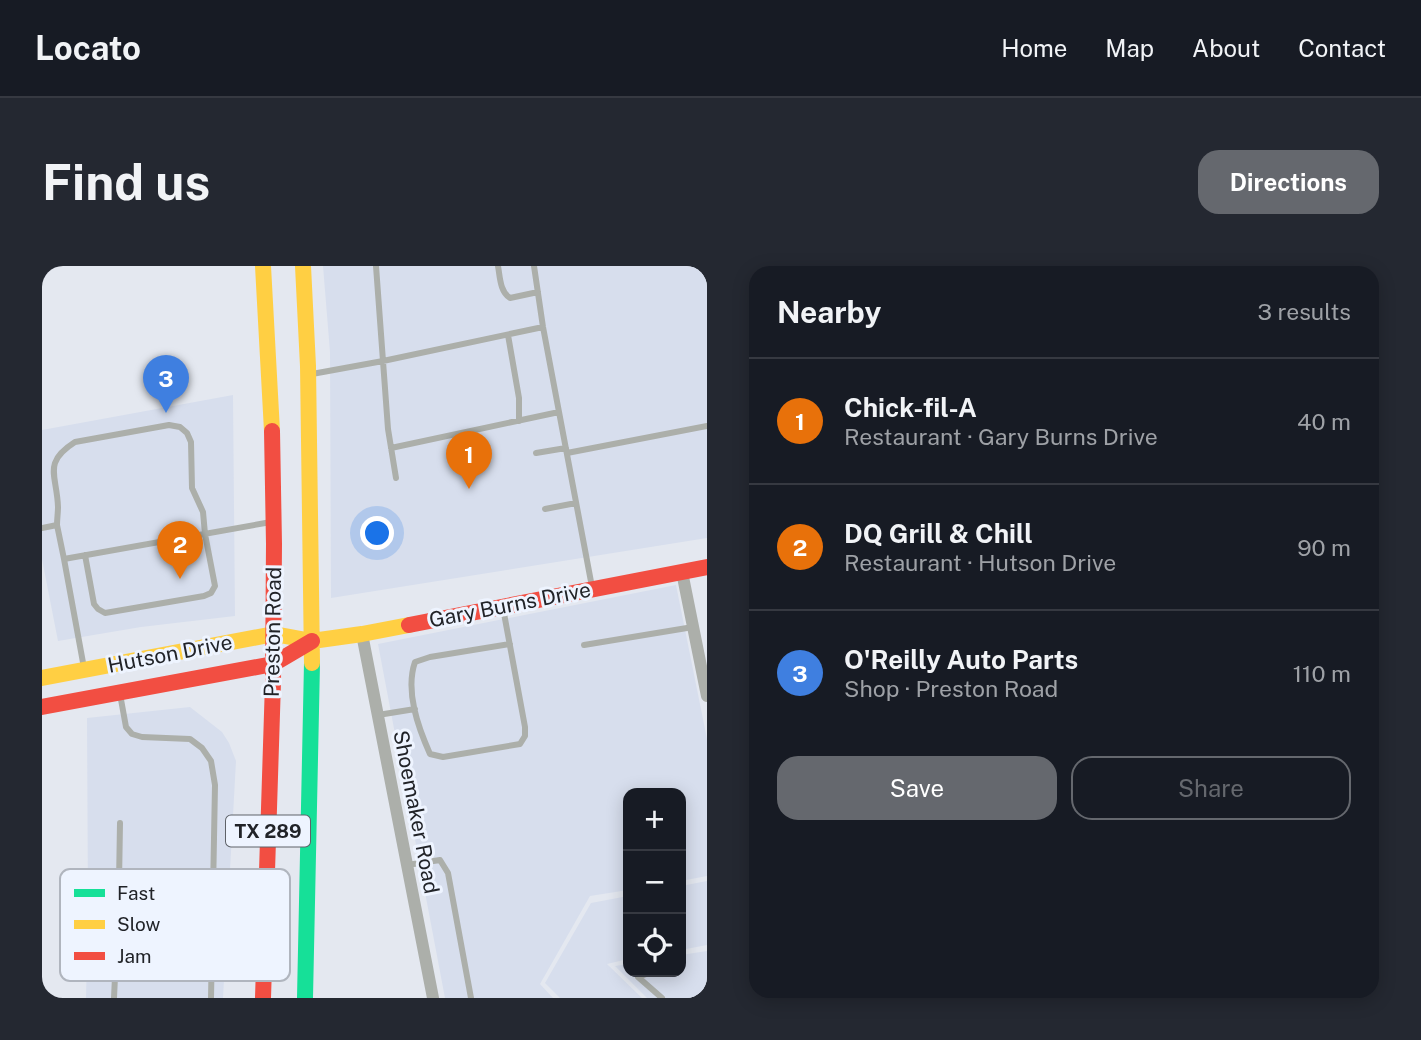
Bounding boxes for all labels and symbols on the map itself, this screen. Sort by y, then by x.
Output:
pin: 3 [143,355,189,413]
pin: 1 [446,431,492,489]
your location [360,516,394,550]
pin: 2 [157,521,203,579]
street label: Preston Road [259,567,286,697]
street label: Gary Burns Drive [427,577,593,632]
street label: Hutson Drive [105,629,234,678]
street label: Shoemaker Road [388,728,445,896]
road number: TX 289 [226,816,310,846]
legend [60,869,290,981]
text: Fast [117,882,155,904]
text: Slow [117,913,161,935]
text: Jam [117,945,151,967]

